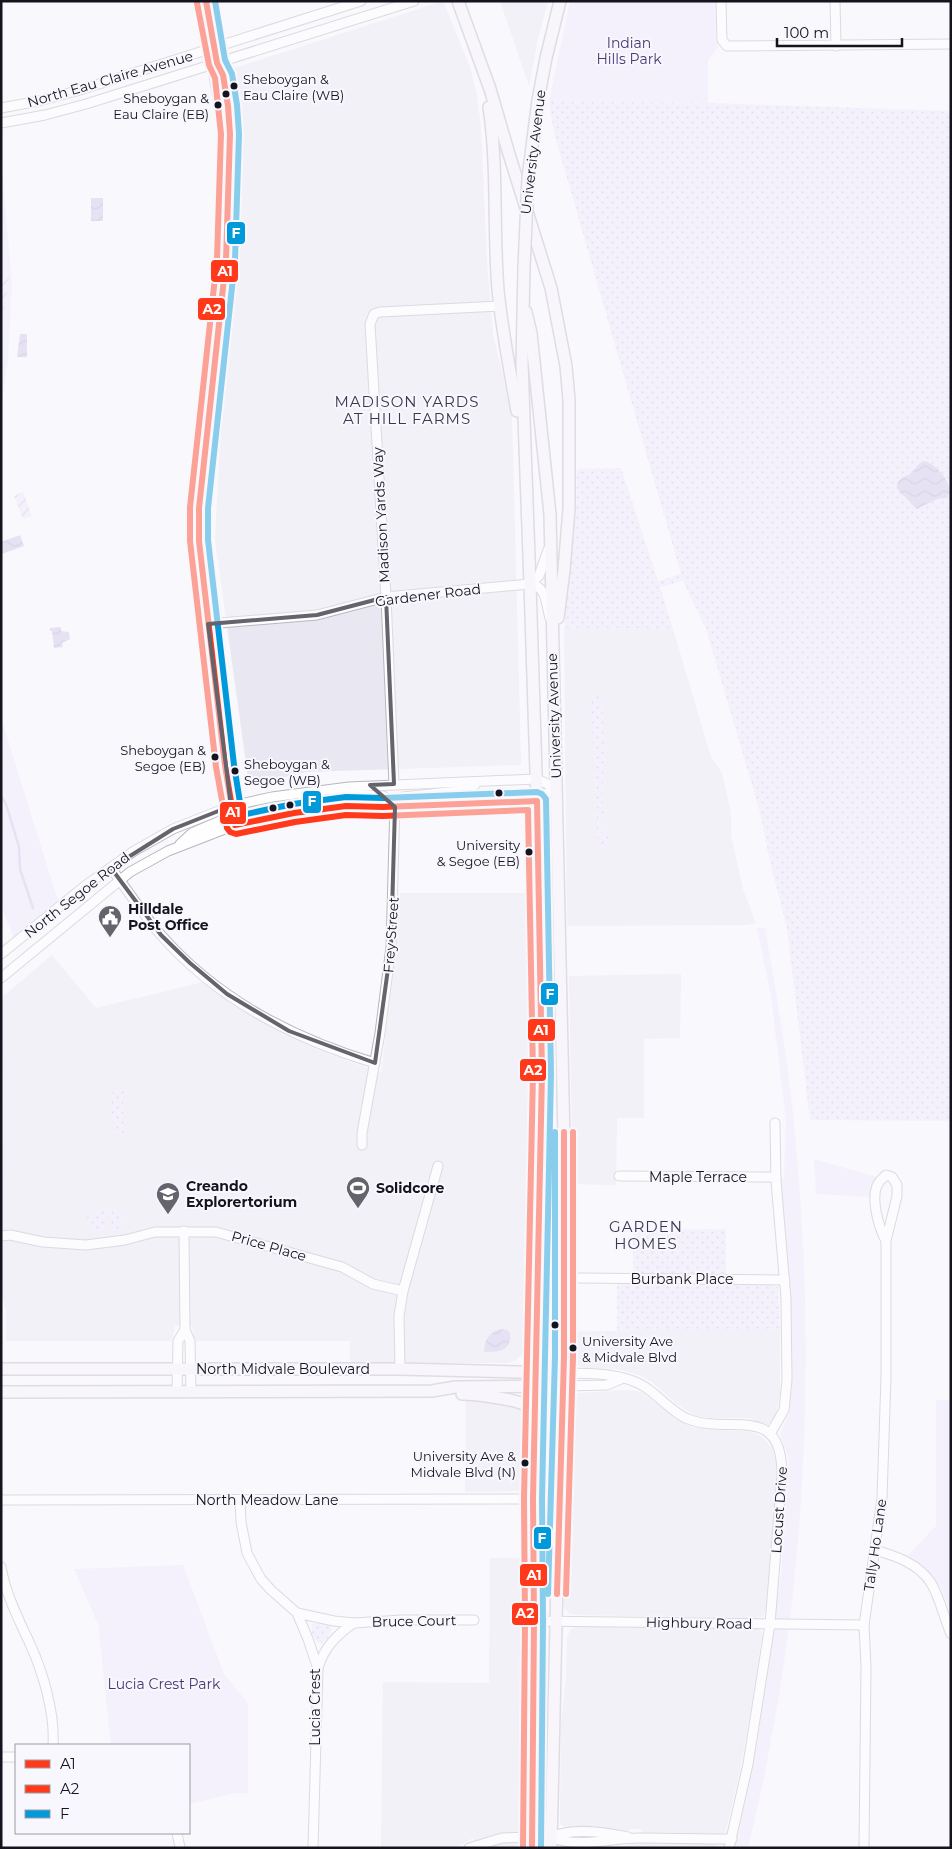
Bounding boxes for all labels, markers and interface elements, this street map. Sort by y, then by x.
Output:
scale bar [777,15,902,47]
text: 100 m [784,23,829,42]
park label: Indian Hills Park [596,34,662,68]
street label: North Eau Claire Avenue [25,47,195,111]
place label: Sheboygan & Eau Claire (WB) [243,71,344,103]
marker: Sheboygan & Eau Claire (WB) [229,81,239,91]
unlabelled marker [221,89,231,99]
street label: University Avenue [516,89,550,215]
place label: Sheboygan & Eau Claire (EB) [113,90,209,122]
marker: Sheboygan & Eau Claire (EB) [213,100,223,110]
line badge: F [226,221,246,245]
text: F [232,224,241,242]
line badge: A1 [210,259,239,283]
text: A1 [216,262,233,280]
line badge: A2 [197,297,226,321]
text: A2 [202,300,221,318]
district label: MADISON YARDS AT HILL FARMS [335,392,479,428]
street label: Madison Yards Way [368,446,394,583]
street label: Gardener Road [374,580,482,610]
street label: University Avenue [543,653,565,779]
place label: Sheboygan & Segoe (EB) [120,742,206,774]
marker: Sheboygan & Segoe (EB) [210,752,220,762]
place label: Sheboygan & Segoe (WB) [244,756,330,788]
marker: Sheboygan & Segoe (WB) [230,766,240,776]
unlabelled marker [494,788,504,798]
line badge: F [302,790,322,814]
text: F [308,792,317,810]
unlabelled marker [285,800,295,810]
line badge: A1 [219,801,247,825]
text: A1 [224,803,241,821]
unlabelled marker [268,803,278,813]
place label: University & Segoe (EB) [437,837,521,869]
marker: University & Segoe (EB) [524,847,534,857]
street label: North Segoe Road [21,848,133,942]
street label: Frey Street [379,896,403,974]
place label: Hilldale Post Office [128,900,209,934]
public building icon: Hilldale Post Office [97,904,123,938]
line badge: F [540,982,559,1006]
text: F [546,985,555,1003]
line badge: A1 [527,1018,556,1042]
text: A1 [532,1021,549,1039]
line badge: A2 [519,1058,547,1082]
text: A2 [523,1061,542,1079]
street label: Maple Terrace [649,1168,747,1186]
sports icon: Solidcore [345,1175,371,1209]
place label: Creando Explorertorium [186,1177,297,1211]
place label: Solidcore [376,1179,444,1197]
school or university icon: Creando Explorertorium [155,1181,181,1215]
district label: GARDEN HOMES [609,1217,683,1253]
street label: Price Place [229,1227,309,1265]
street label: Burbank Place [631,1270,733,1288]
unlabelled marker [550,1320,560,1330]
place label: University Ave & Midvale Blvd [582,1333,677,1365]
marker: University Ave & Midvale Blvd [568,1343,578,1353]
street label: North Midvale Boulevard [196,1360,370,1378]
place label: University Ave & Midvale Blvd (N) [411,1448,516,1480]
marker: University Ave & Midvale Blvd (N) [520,1458,530,1468]
street label: Locust Drive [767,1466,791,1554]
street label: North Meadow Lane [195,1491,339,1509]
street label: Tally Ho Lane [860,1498,890,1592]
line badge: F [533,1526,552,1550]
text: F [538,1529,547,1547]
line badge: A1 [519,1563,548,1587]
text: A1 [525,1566,542,1584]
line badge: A2 [511,1602,539,1626]
text: A2 [515,1604,534,1622]
street label: Bruce Court [371,1611,457,1631]
street label: Highbury Road [646,1613,752,1633]
street label: Lucia Crest [306,1668,324,1746]
park label: Lucia Crest Park [108,1675,221,1693]
legend [15,1744,190,1834]
text: A1 [60,1754,76,1773]
text: A2 [60,1779,79,1798]
text: F [60,1804,70,1823]

